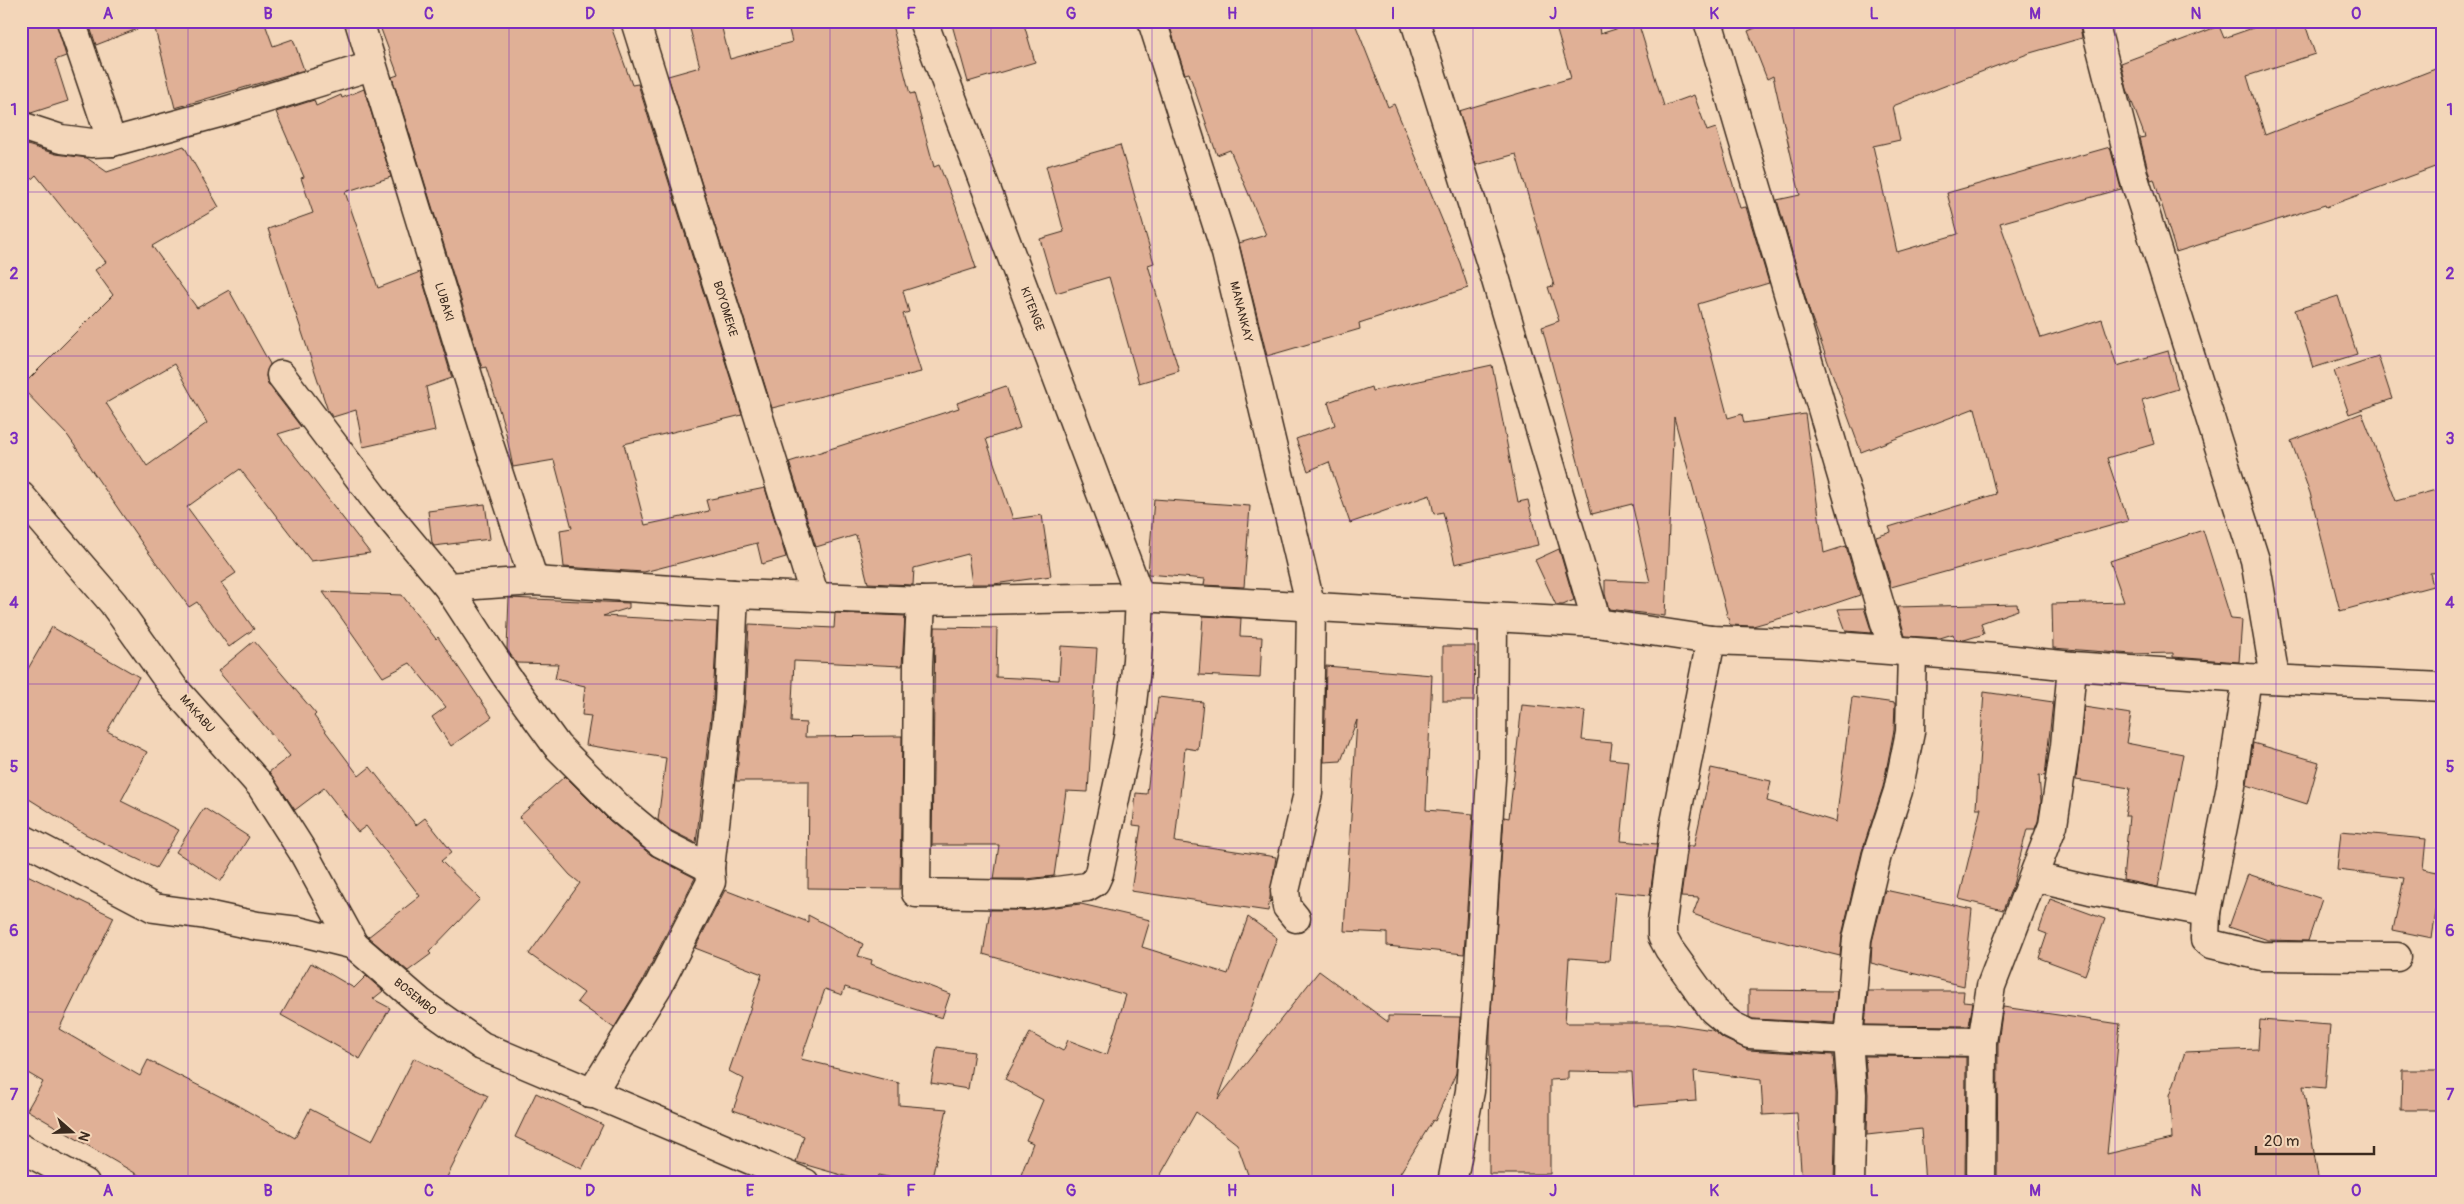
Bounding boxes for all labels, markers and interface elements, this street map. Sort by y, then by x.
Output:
text: A [103,4,114,24]
text: B [263,4,273,24]
text: C [424,4,434,24]
text: D [585,4,595,24]
text: E [746,4,755,24]
text: F [906,4,916,24]
text: G [1066,4,1077,24]
text: H [1227,4,1237,24]
text: I [1391,4,1395,24]
text: J [1549,4,1557,24]
text: K [1709,4,1719,24]
text: L [1869,4,1879,24]
text: M [2029,4,2041,24]
text: N [2191,4,2202,24]
text: O [2351,4,2361,24]
text: 1 [11,100,17,120]
text: 1 [2447,100,2453,120]
text: 2 [10,264,19,284]
text: 2 [2446,264,2455,284]
street label: BOYOMEKE [709,279,741,339]
street label: MANANKAY [1226,280,1256,344]
street label: LUBAKI [431,281,457,323]
street label: KITENGE [1017,285,1047,333]
text: 3 [10,429,19,449]
text: 3 [2446,429,2455,449]
text: 4 [9,593,19,613]
text: 4 [2445,593,2455,613]
street label: MAKABU [176,692,218,736]
text: 5 [10,757,19,777]
text: 5 [2446,757,2455,777]
text: 6 [9,921,19,941]
text: 6 [2445,921,2455,941]
street label: BOSEMBO [391,975,440,1019]
text: 7 [10,1085,19,1105]
text: 7 [2446,1085,2455,1105]
north arrow [48,1106,98,1156]
scale bar [2256,1124,2374,1156]
text: N [74,1129,93,1144]
text: 20 m [2264,1132,2299,1151]
text: A [103,1181,114,1201]
text: B [263,1181,273,1201]
text: C [424,1181,434,1201]
text: D [585,1181,595,1201]
text: E [746,1181,755,1201]
text: F [906,1181,916,1201]
text: G [1066,1181,1077,1201]
text: H [1227,1181,1237,1201]
text: I [1391,1181,1395,1201]
text: J [1549,1181,1557,1201]
text: K [1709,1181,1719,1201]
text: L [1869,1181,1879,1201]
text: M [2029,1181,2041,1201]
text: N [2191,1181,2202,1201]
text: O [2351,1181,2361,1201]

